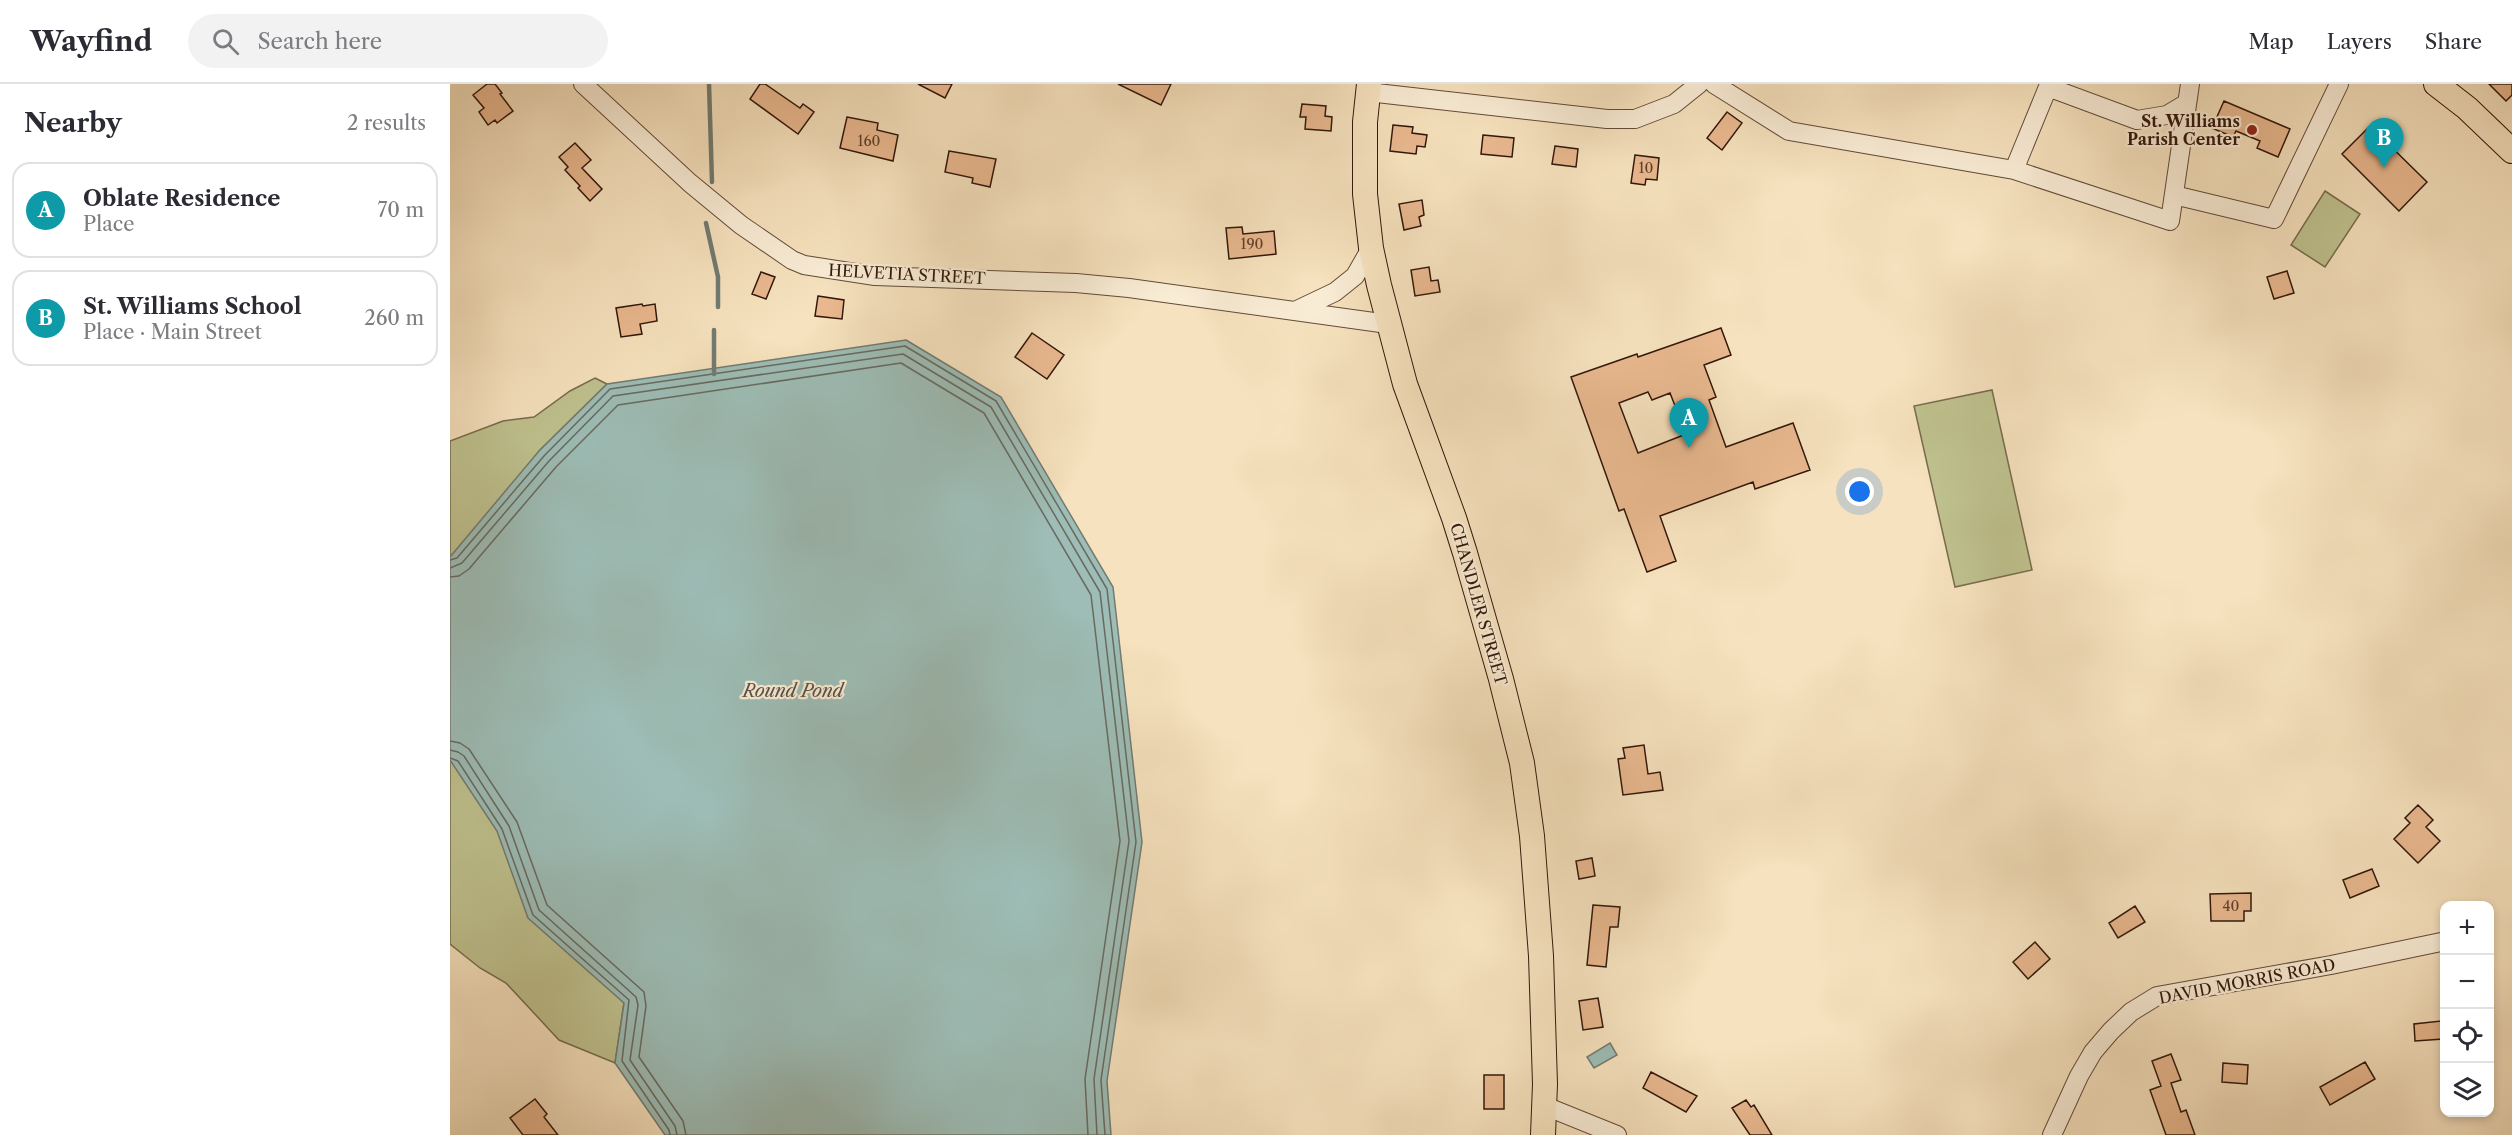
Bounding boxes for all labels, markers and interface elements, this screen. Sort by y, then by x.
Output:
search box [188,14,608,68]
text: Wayfind [30,24,152,58]
icon: search [209,25,242,58]
text: Search here [257,28,382,55]
text: Map [2249,29,2294,54]
text: Layers [2327,29,2392,54]
text: Share [2425,29,2482,54]
text: Nearby [24,107,122,139]
text: 2 results [347,111,426,135]
place label: St. Williams Parish Center [2127,111,2240,149]
pin: B [2364,118,2404,168]
marker: St. Williams Parish Center [2245,123,2259,137]
house number: 160 [858,132,881,150]
house number: 10 [1639,159,1653,177]
text: Oblate Residence [83,185,280,212]
text: A [38,198,53,222]
text: 70 m [378,198,424,222]
text: Place [83,212,134,236]
house number: 190 [1241,235,1264,253]
street label: HELVETIA STREET [828,260,986,288]
text: St. Williams School [83,293,302,320]
text: B [38,306,53,330]
text: 260 m [364,306,424,330]
text: Place · Main Street [83,320,262,344]
pin: A [1670,398,1708,448]
your location [1845,477,1874,506]
street label: CHANDLER STREET [1446,520,1512,688]
water label: Round Pond [741,680,845,702]
house number: 40 [2223,897,2240,915]
map controls [2440,901,2494,1117]
button: + [2440,901,2494,955]
street label: DAVID MORRIS ROAD [2157,954,2337,1008]
button: − [2440,955,2494,1009]
button: locate [2440,1009,2494,1063]
button: layers [2440,1063,2494,1117]

